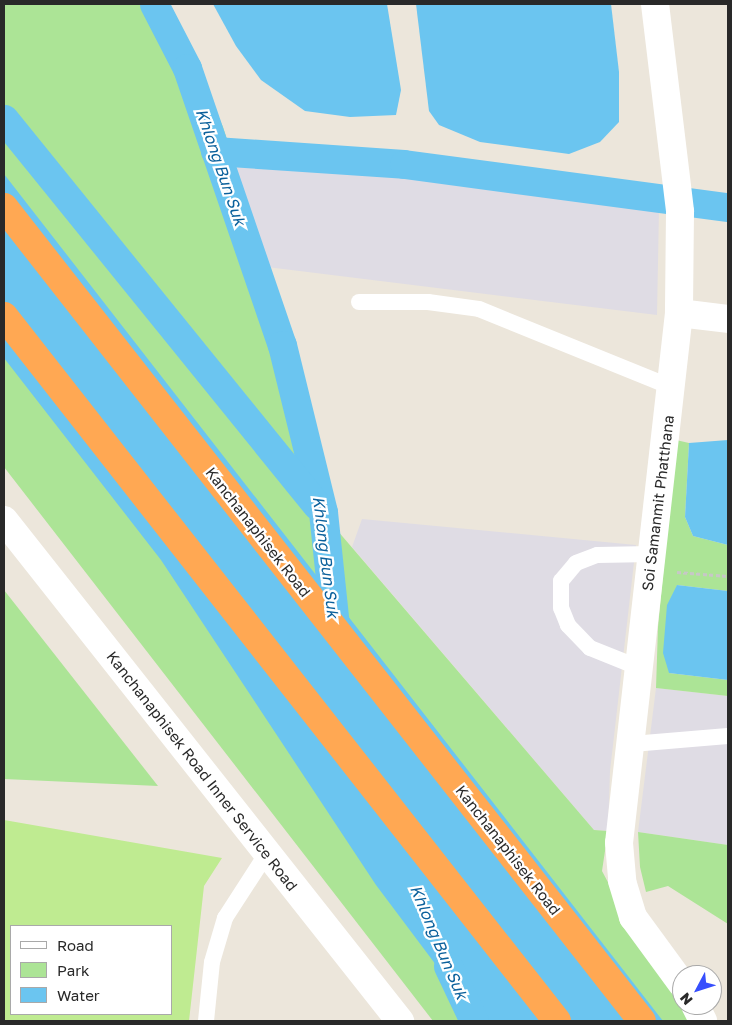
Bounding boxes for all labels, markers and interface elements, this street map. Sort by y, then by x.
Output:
water label: Khlong Bun Suk [192,106,250,228]
street label: Soi Samanmit Phatthana [638,414,678,592]
street label: Kanchanaphisek Road [202,464,314,600]
water label: Khlong Bun Suk [309,495,343,619]
street label: Kanchanaphisek Road Inner Service Road [103,648,301,894]
street label: Kanchanaphisek Road [452,782,564,918]
water label: Khlong Bun Suk [406,882,472,1002]
legend [10,925,172,1015]
text: Road [57,936,94,954]
text: Park [57,961,89,979]
north arrow [672,965,722,1015]
text: Water [57,986,100,1004]
text: N [676,990,696,1009]

